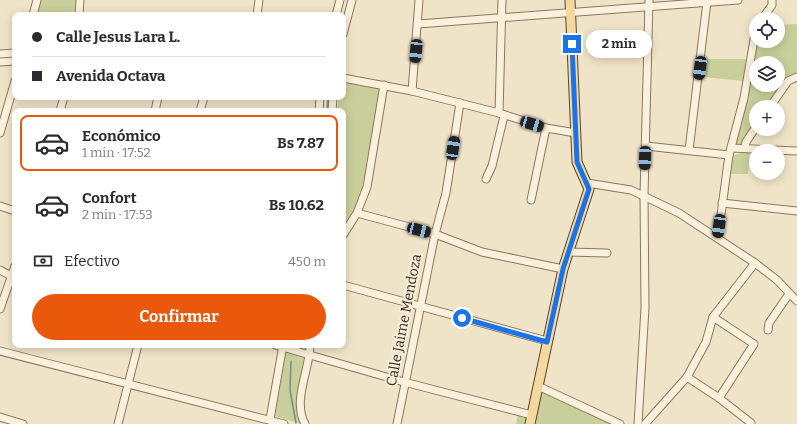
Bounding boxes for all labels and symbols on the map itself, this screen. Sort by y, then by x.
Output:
callout: 2 min [586,30,652,58]
route end [563,35,581,53]
car [409,38,423,64]
car [692,55,708,81]
car [519,115,545,133]
car [445,135,461,161]
car [639,146,651,170]
car [711,213,727,239]
car [406,221,432,239]
street label: Calle Jaime Mendoza [383,252,425,388]
route start [453,309,471,327]

